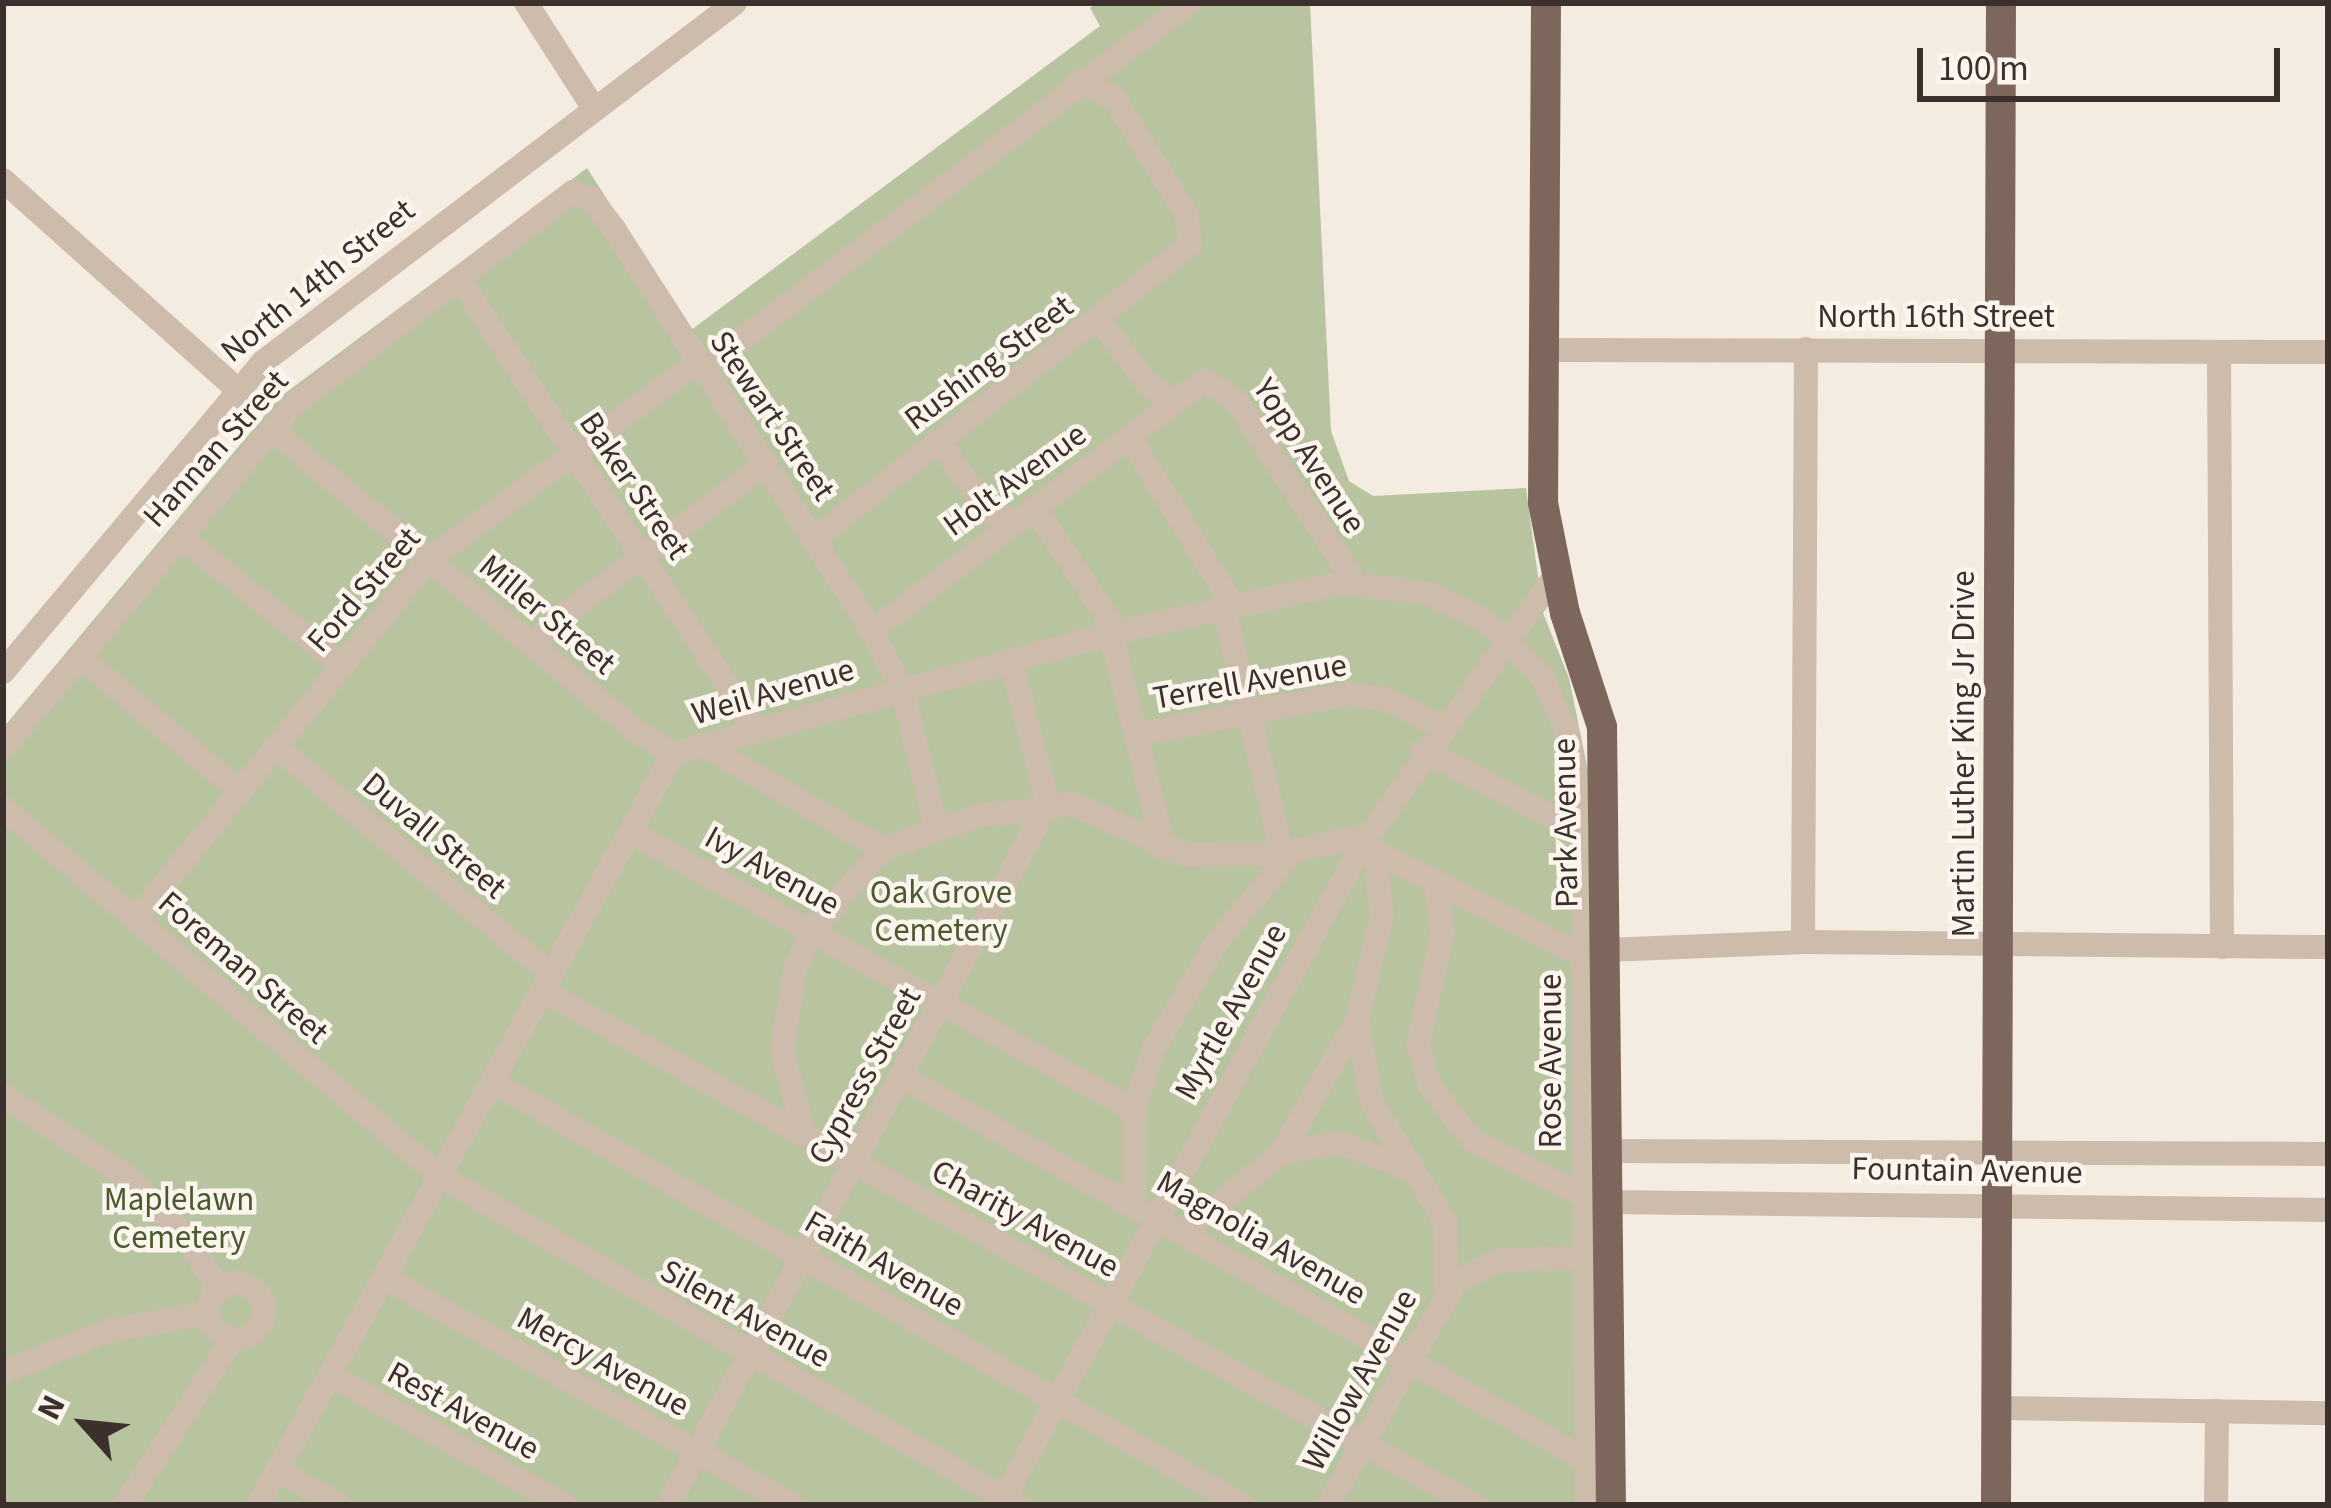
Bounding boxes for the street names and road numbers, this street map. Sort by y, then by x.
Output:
street label: North 14th Street [213,191,423,371]
street label: Rushing Street [897,287,1081,439]
street label: North 16th Street [1817,297,2055,337]
street label: Stewart Street [701,324,843,508]
street label: Hannan Street [135,362,297,536]
street label: Yopp Avenue [1244,371,1374,541]
street label: Baker Street [570,405,698,567]
street label: Holt Avenue [936,415,1094,545]
street label: Ford Street [299,519,429,661]
street label: Miller Street [471,546,623,684]
street label: Martin Luther King Jr Drive [1944,570,1984,938]
street label: Terrell Avenue [1150,645,1350,719]
street label: Weil Avenue [687,650,859,734]
street label: Park Avenue [1545,738,1587,908]
street label: Duvall Street [354,764,514,908]
street label: Ivy Avenue [698,818,846,924]
street label: Foreman Street [150,883,336,1053]
street label: Myrtle Avenue [1166,917,1296,1107]
street label: Rose Avenue [1531,974,1571,1148]
street label: Cypress Street [800,980,930,1172]
street label: Fountain Avenue [1851,1149,2083,1193]
street label: Charity Avenue [924,1151,1126,1287]
street label: Magnolia Avenue [1149,1162,1373,1314]
street label: Faith Avenue [797,1203,971,1325]
street label: Silent Avenue [653,1251,837,1377]
street label: Willow Avenue [1294,1283,1426,1477]
street label: Mercy Avenue [510,1299,696,1425]
street label: Rest Avenue [380,1353,546,1469]

